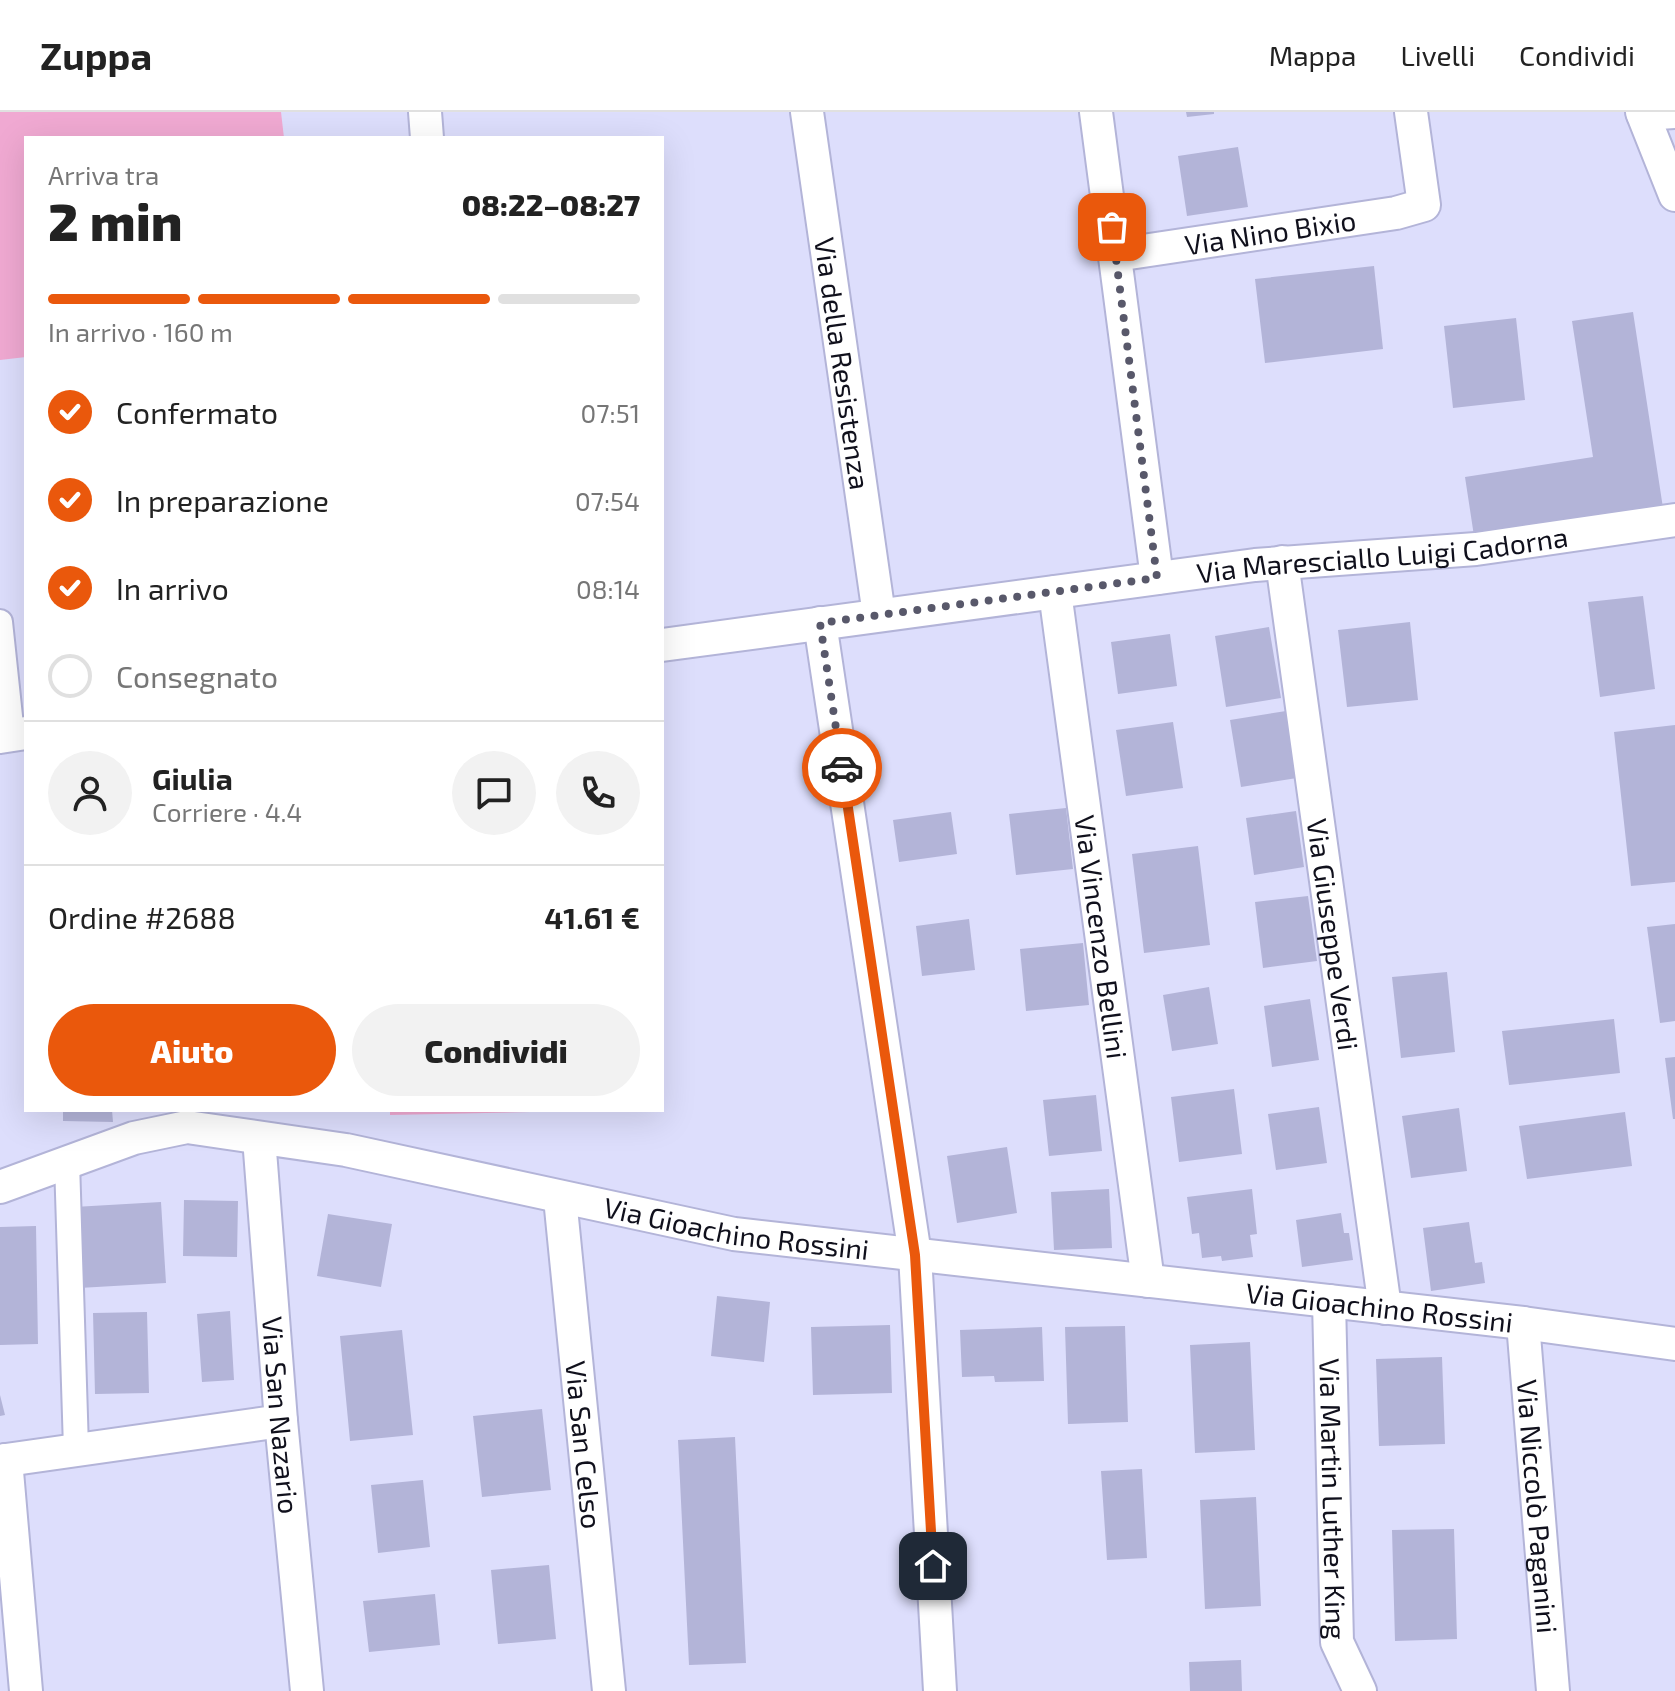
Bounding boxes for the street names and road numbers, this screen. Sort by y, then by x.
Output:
street label: Via Nino Bixio [1182,202,1358,261]
street label: Via della Resistenza [808,235,878,492]
street label: Via Maresciallo Luigi Cadorna [1194,519,1570,590]
street label: Via Vincenzo Bellini [1068,813,1135,1061]
street label: Via Giuseppe Verdi [1301,816,1366,1052]
street label: Via Gioachino Rossini [601,1189,871,1266]
street label: Via Gioachino Rossini [1244,1275,1515,1339]
street label: Via San Nazario [256,1315,307,1515]
street label: Via Martin Luther King [1313,1358,1354,1641]
street label: Via San Celso [559,1359,610,1530]
street label: Via Niccolò Paganini [1511,1378,1565,1635]

